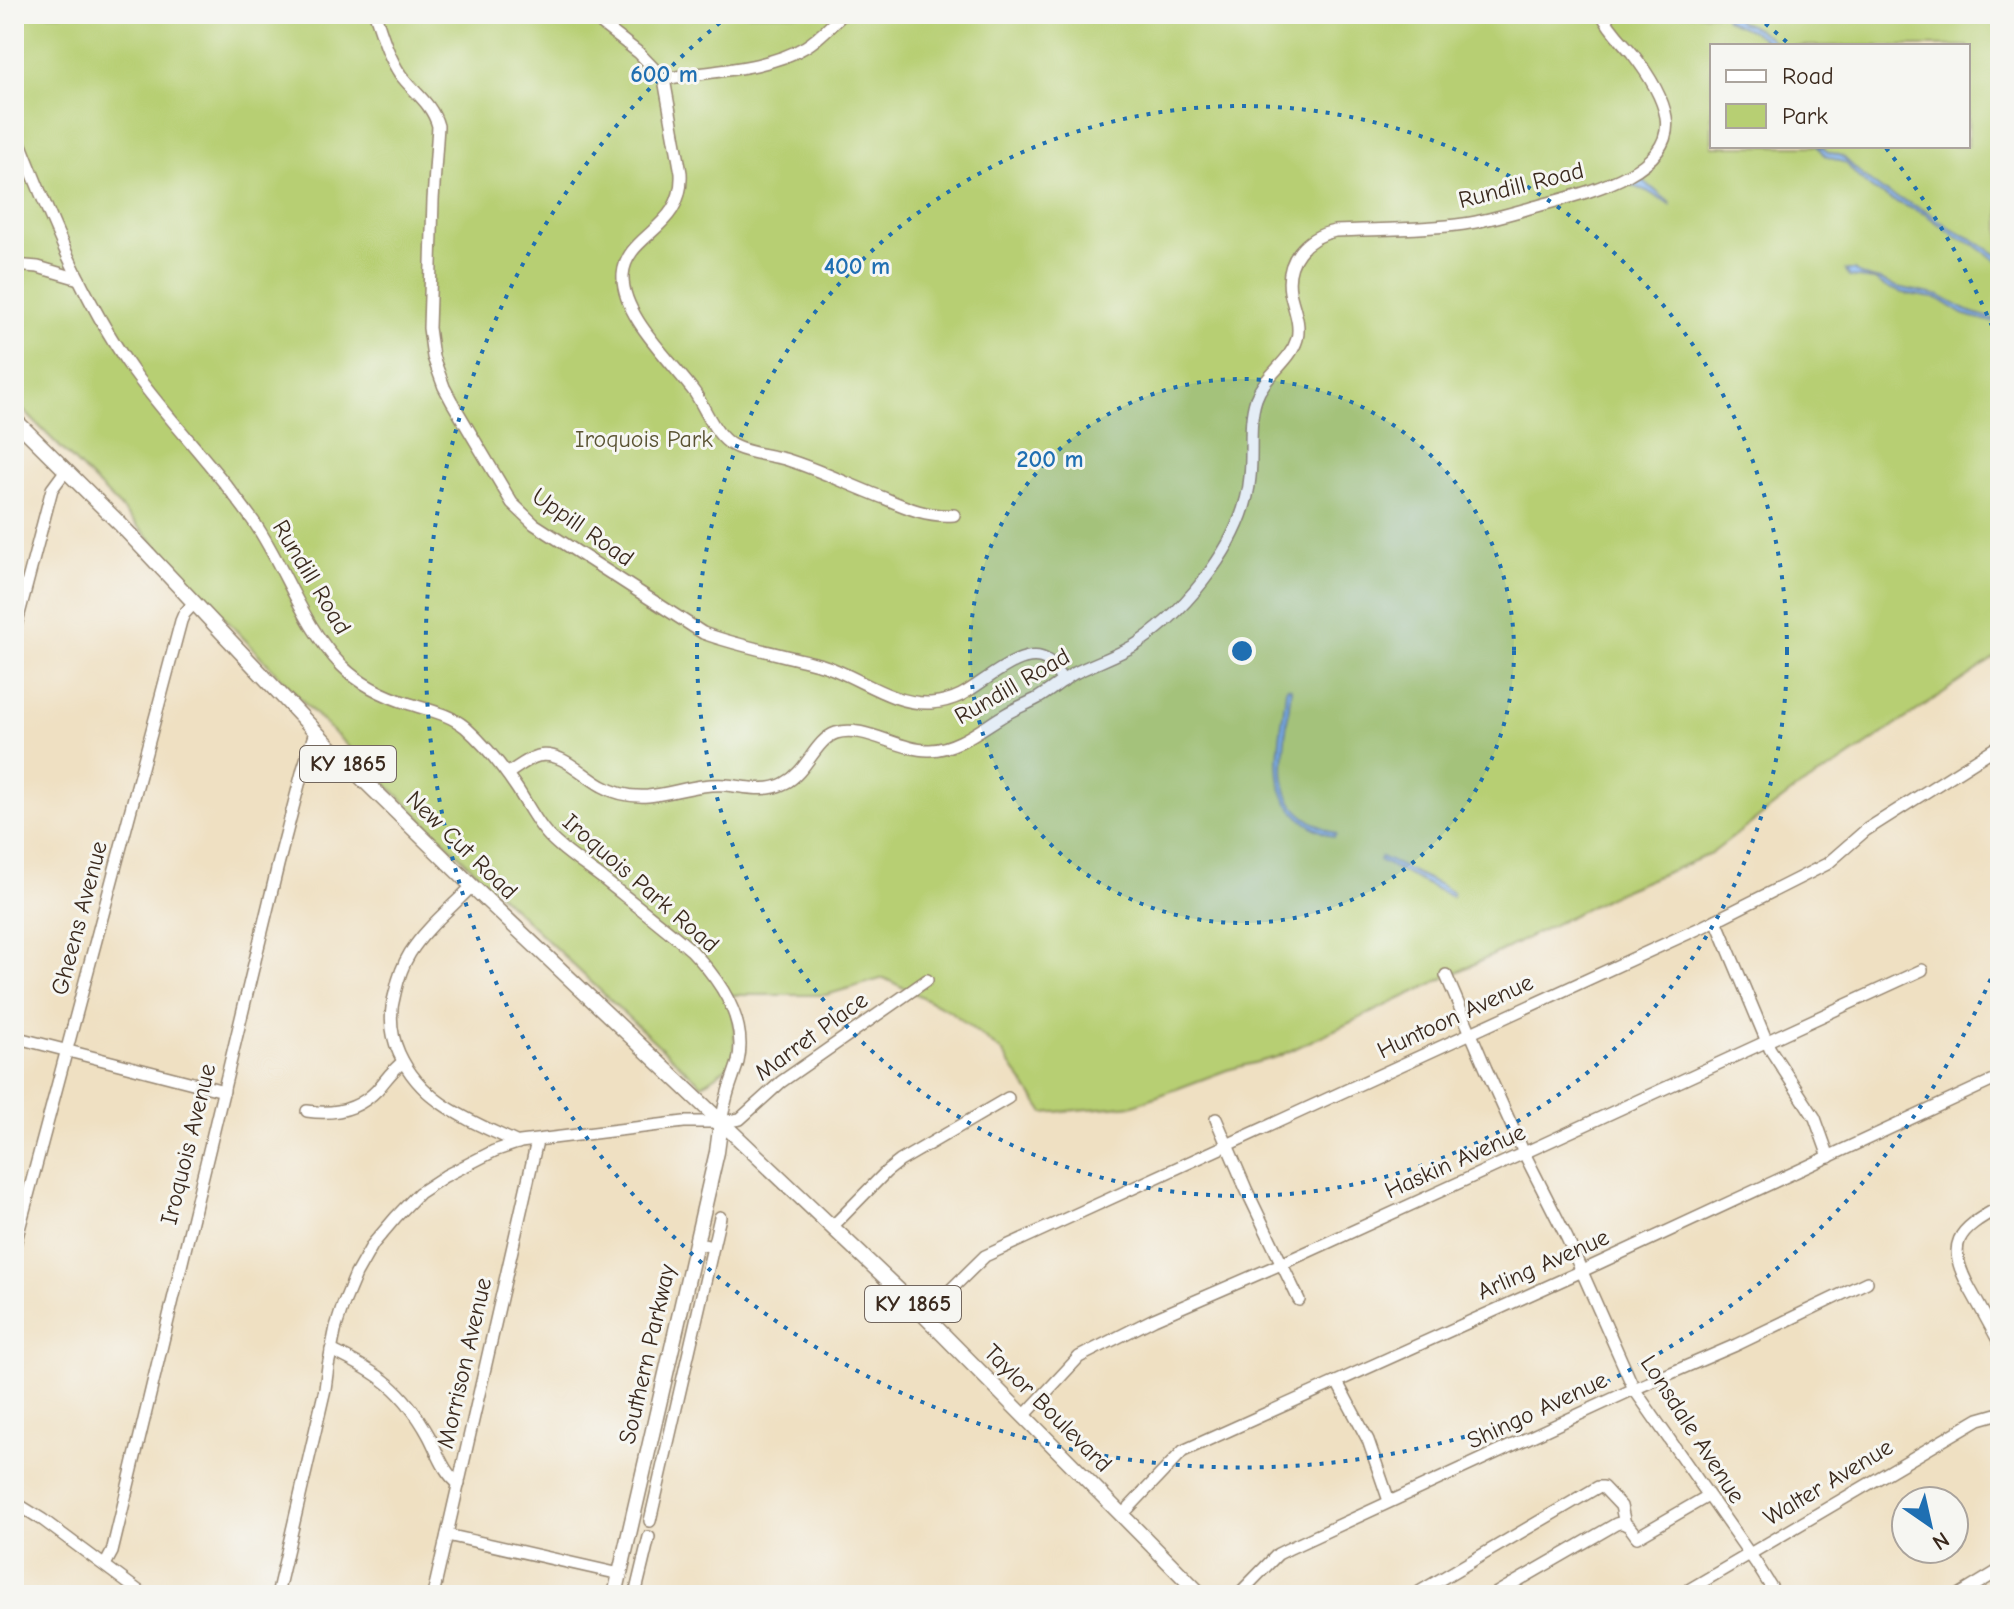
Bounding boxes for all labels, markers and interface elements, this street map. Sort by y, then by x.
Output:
legend [1710,44,1970,148]
text: 600 m [630,60,698,88]
text: Road [1782,62,1834,90]
text: Park [1782,102,1828,130]
street label: Rundill Road [1455,156,1587,214]
text: 400 m [824,252,890,280]
park label: Iroquois Park [575,425,713,453]
text: 200 m [1016,445,1084,473]
street label: Uppill Road [527,482,639,572]
street label: Rundill Road [267,515,357,639]
centre of rings [1228,637,1256,665]
street label: Rundill Road [949,642,1075,730]
road number: KY 1865 [300,746,396,782]
street label: New Cut Road [401,785,523,905]
street label: Iroquois Park Road [557,808,725,958]
street label: Gheens Avenue [45,838,113,998]
street label: Huntoon Avenue [1373,968,1537,1064]
street label: Marret Place [749,986,873,1086]
street label: Iroquois Avenue [154,1061,222,1227]
street label: Haskin Avenue [1380,1117,1530,1205]
street label: Arling Avenue [1473,1222,1613,1306]
street label: Southern Parkway [613,1261,681,1447]
street label: Morrison Avenue [431,1275,497,1451]
road number: KY 1865 [865,1286,961,1322]
street label: Taylor Boulevard [978,1338,1118,1478]
street label: Lonsdale Avenue [1635,1350,1751,1508]
street label: Shingo Avenue [1463,1365,1611,1455]
street label: Walter Avenue [1758,1432,1898,1532]
north arrow [1890,1485,1970,1565]
text: N [1927,1526,1954,1556]

